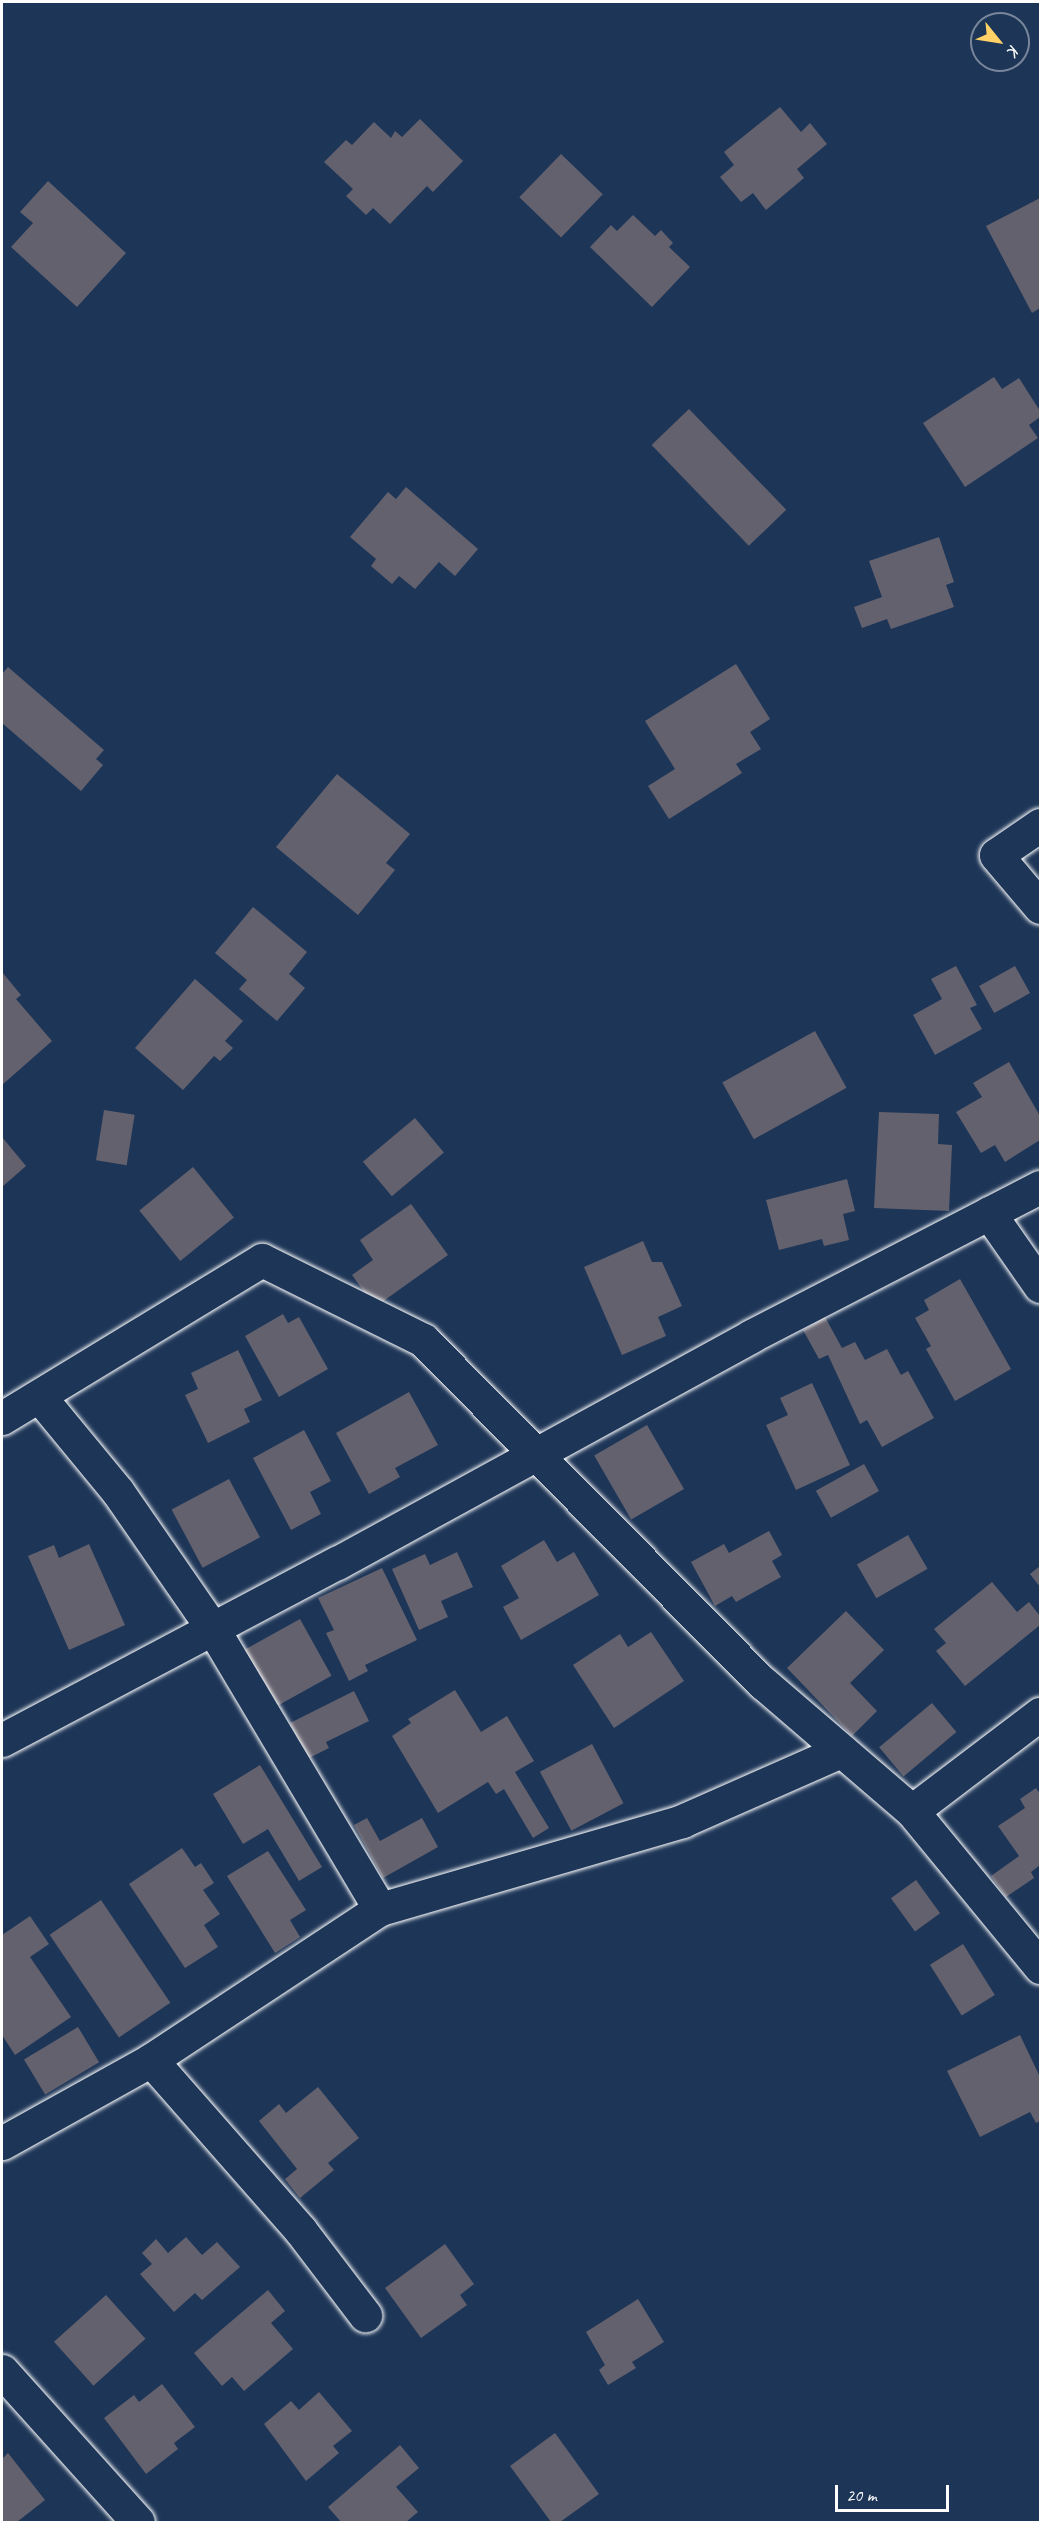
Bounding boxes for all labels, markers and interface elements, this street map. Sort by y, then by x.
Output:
north arrow [970,12,1030,72]
text: K [1003,41,1025,59]
scale bar [838,2473,952,2511]
text: 20 m [846,2484,877,2506]

